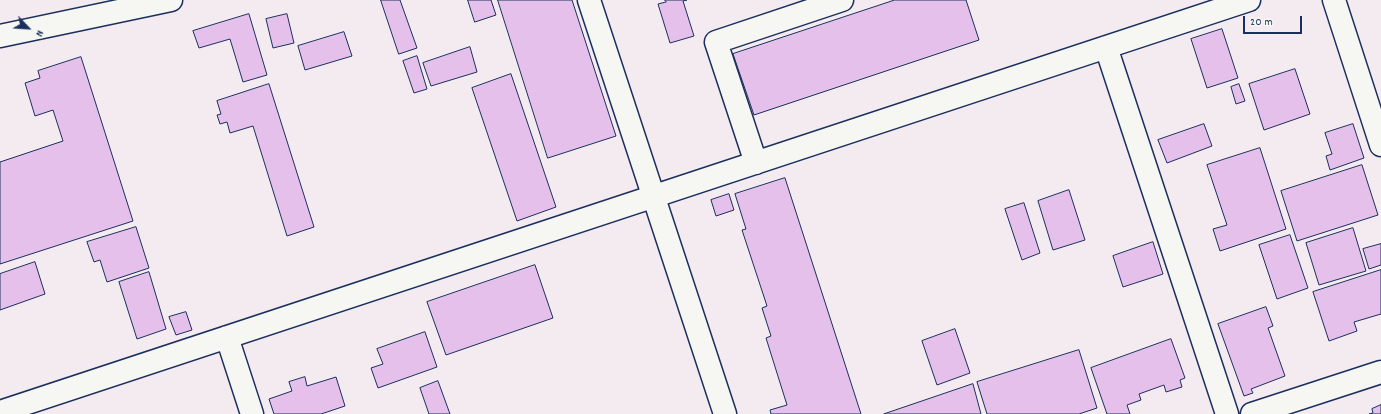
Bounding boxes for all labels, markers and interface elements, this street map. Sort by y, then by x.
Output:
north arrow [8,8,48,48]
scale bar [1245,8,1304,34]
text: 20 m [1250,14,1273,31]
text: N [30,27,47,39]

